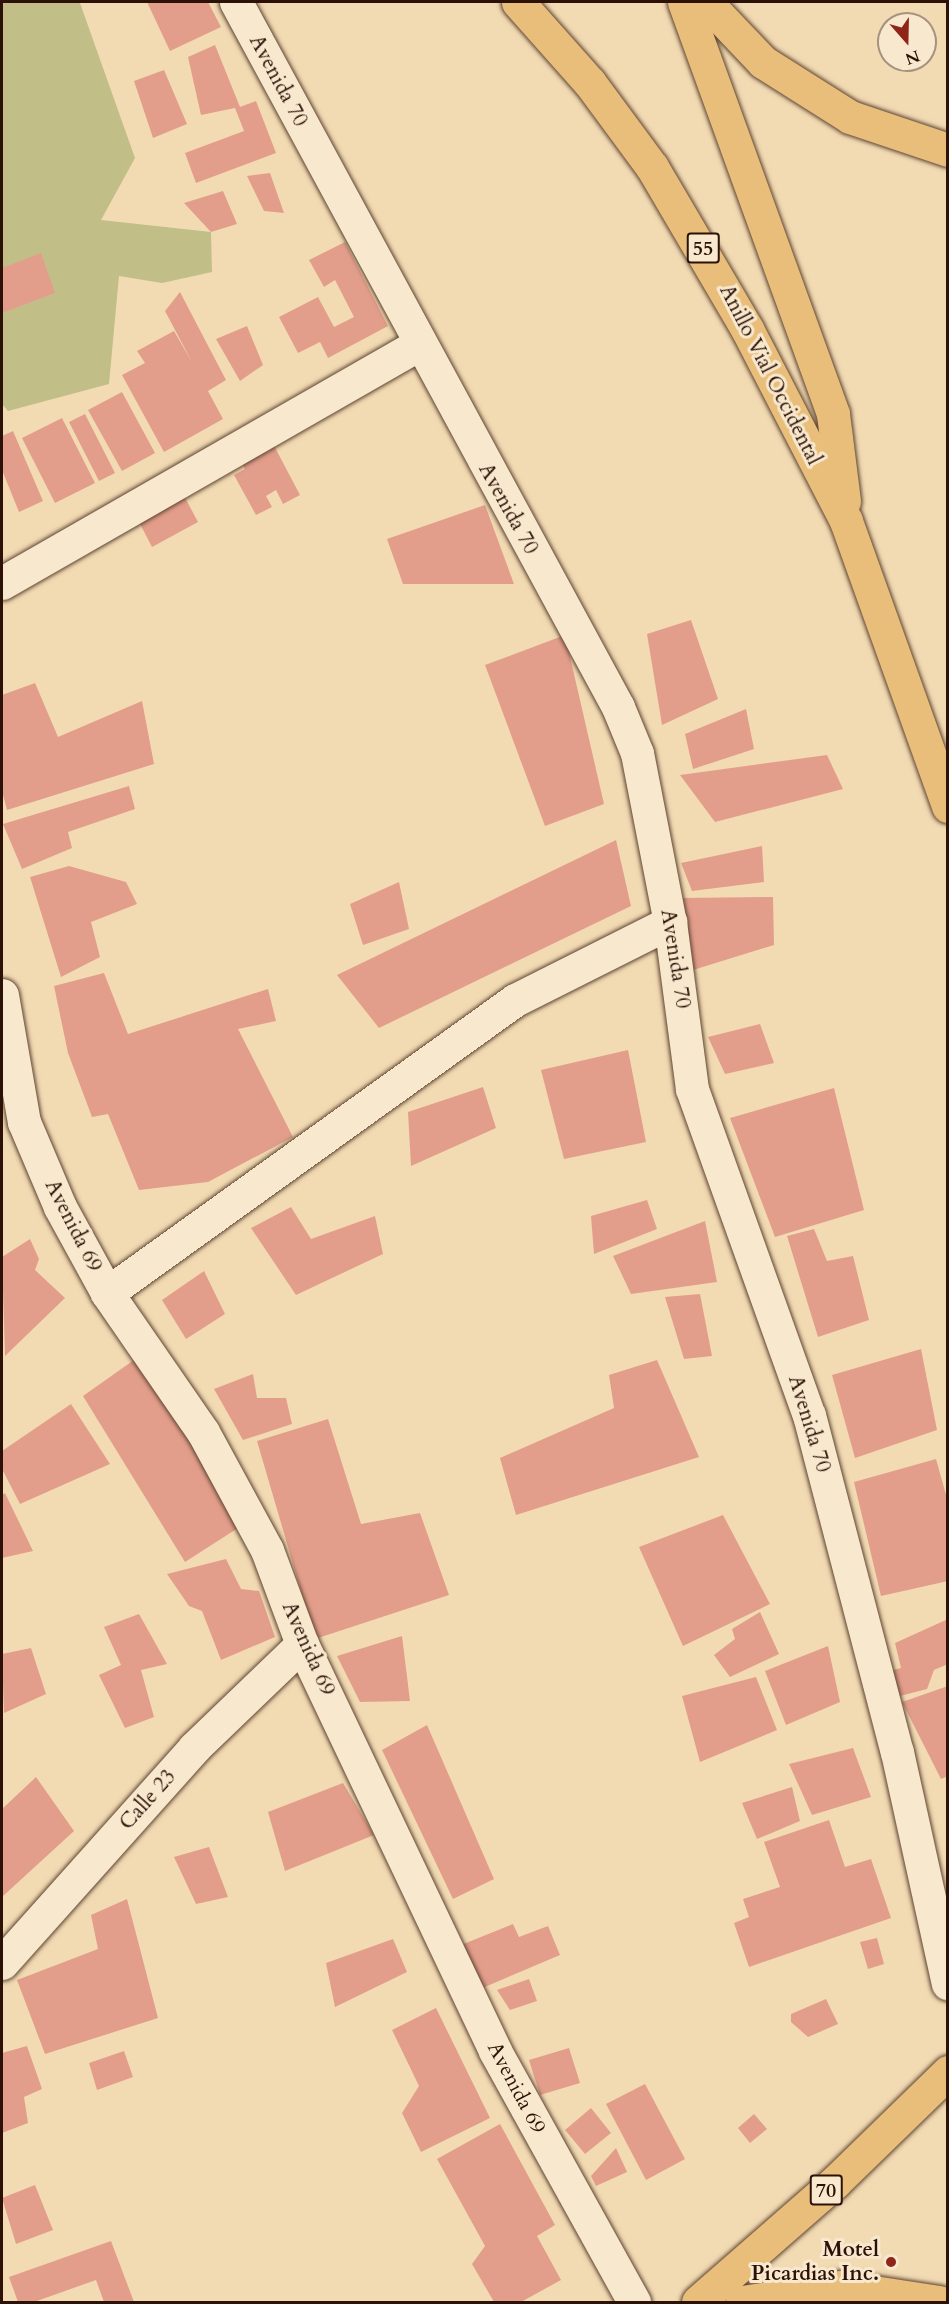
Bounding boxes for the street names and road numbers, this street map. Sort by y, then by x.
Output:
street label: Avenida 70 [243,31,313,131]
road number: 55 [686,231,720,265]
street label: Anillo Vial Occidental [714,281,826,469]
street label: Avenida 70 [473,459,543,559]
street label: Avenida 70 [655,907,695,1011]
street label: Avenida 69 [39,1176,107,1276]
street label: Avenida 70 [782,1372,836,1476]
street label: Avenida 69 [276,1598,340,1700]
street label: Calle 23 [114,1765,182,1835]
street label: Avenida 69 [481,2038,551,2138]
road number: 70 [810,2173,842,2207]

